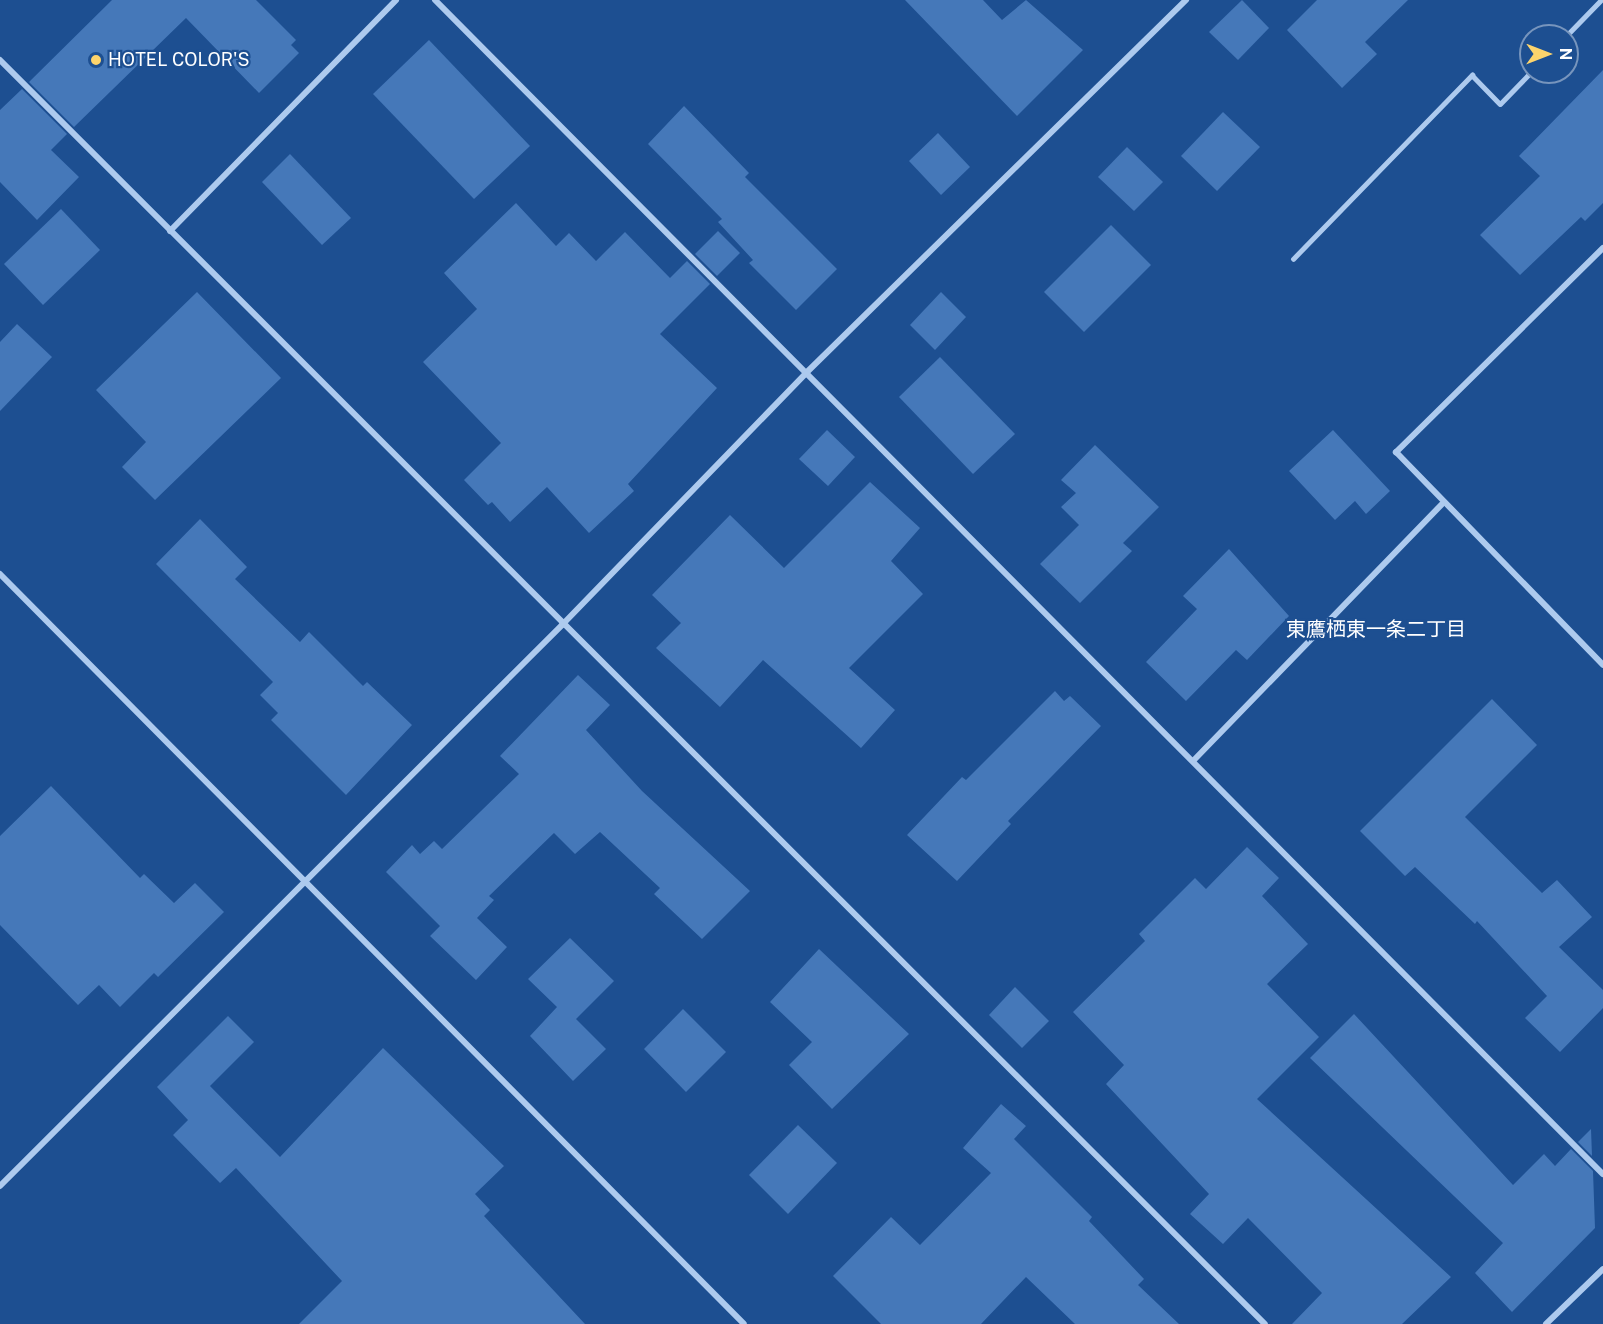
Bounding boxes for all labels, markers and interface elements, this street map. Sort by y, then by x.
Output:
north arrow [1519,24,1579,84]
text: N [1556,48,1575,60]
place label: HOTEL COLOR'S [108,49,249,71]
marker: HOTEL COLOR'S [89,53,103,67]
district label: 東鷹栖東一条二丁目 [1286,617,1466,641]

